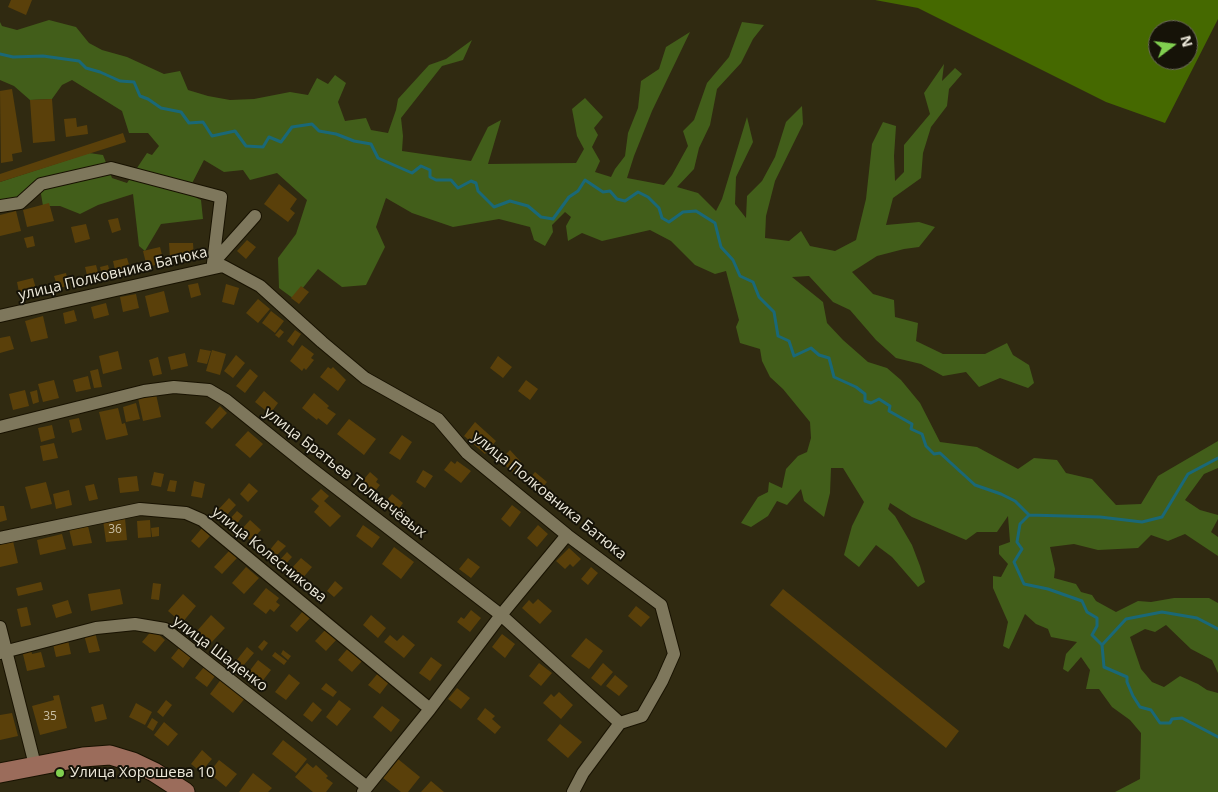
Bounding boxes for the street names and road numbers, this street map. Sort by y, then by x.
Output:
street label: улица Полковника Батюка [17,243,209,305]
street label: улица Братьев Толмачёвых [260,404,430,542]
street label: улица Полковника Батюка [468,428,630,564]
street label: улица Колесникова [208,503,330,607]
street label: улица Шаденко [169,612,271,696]

